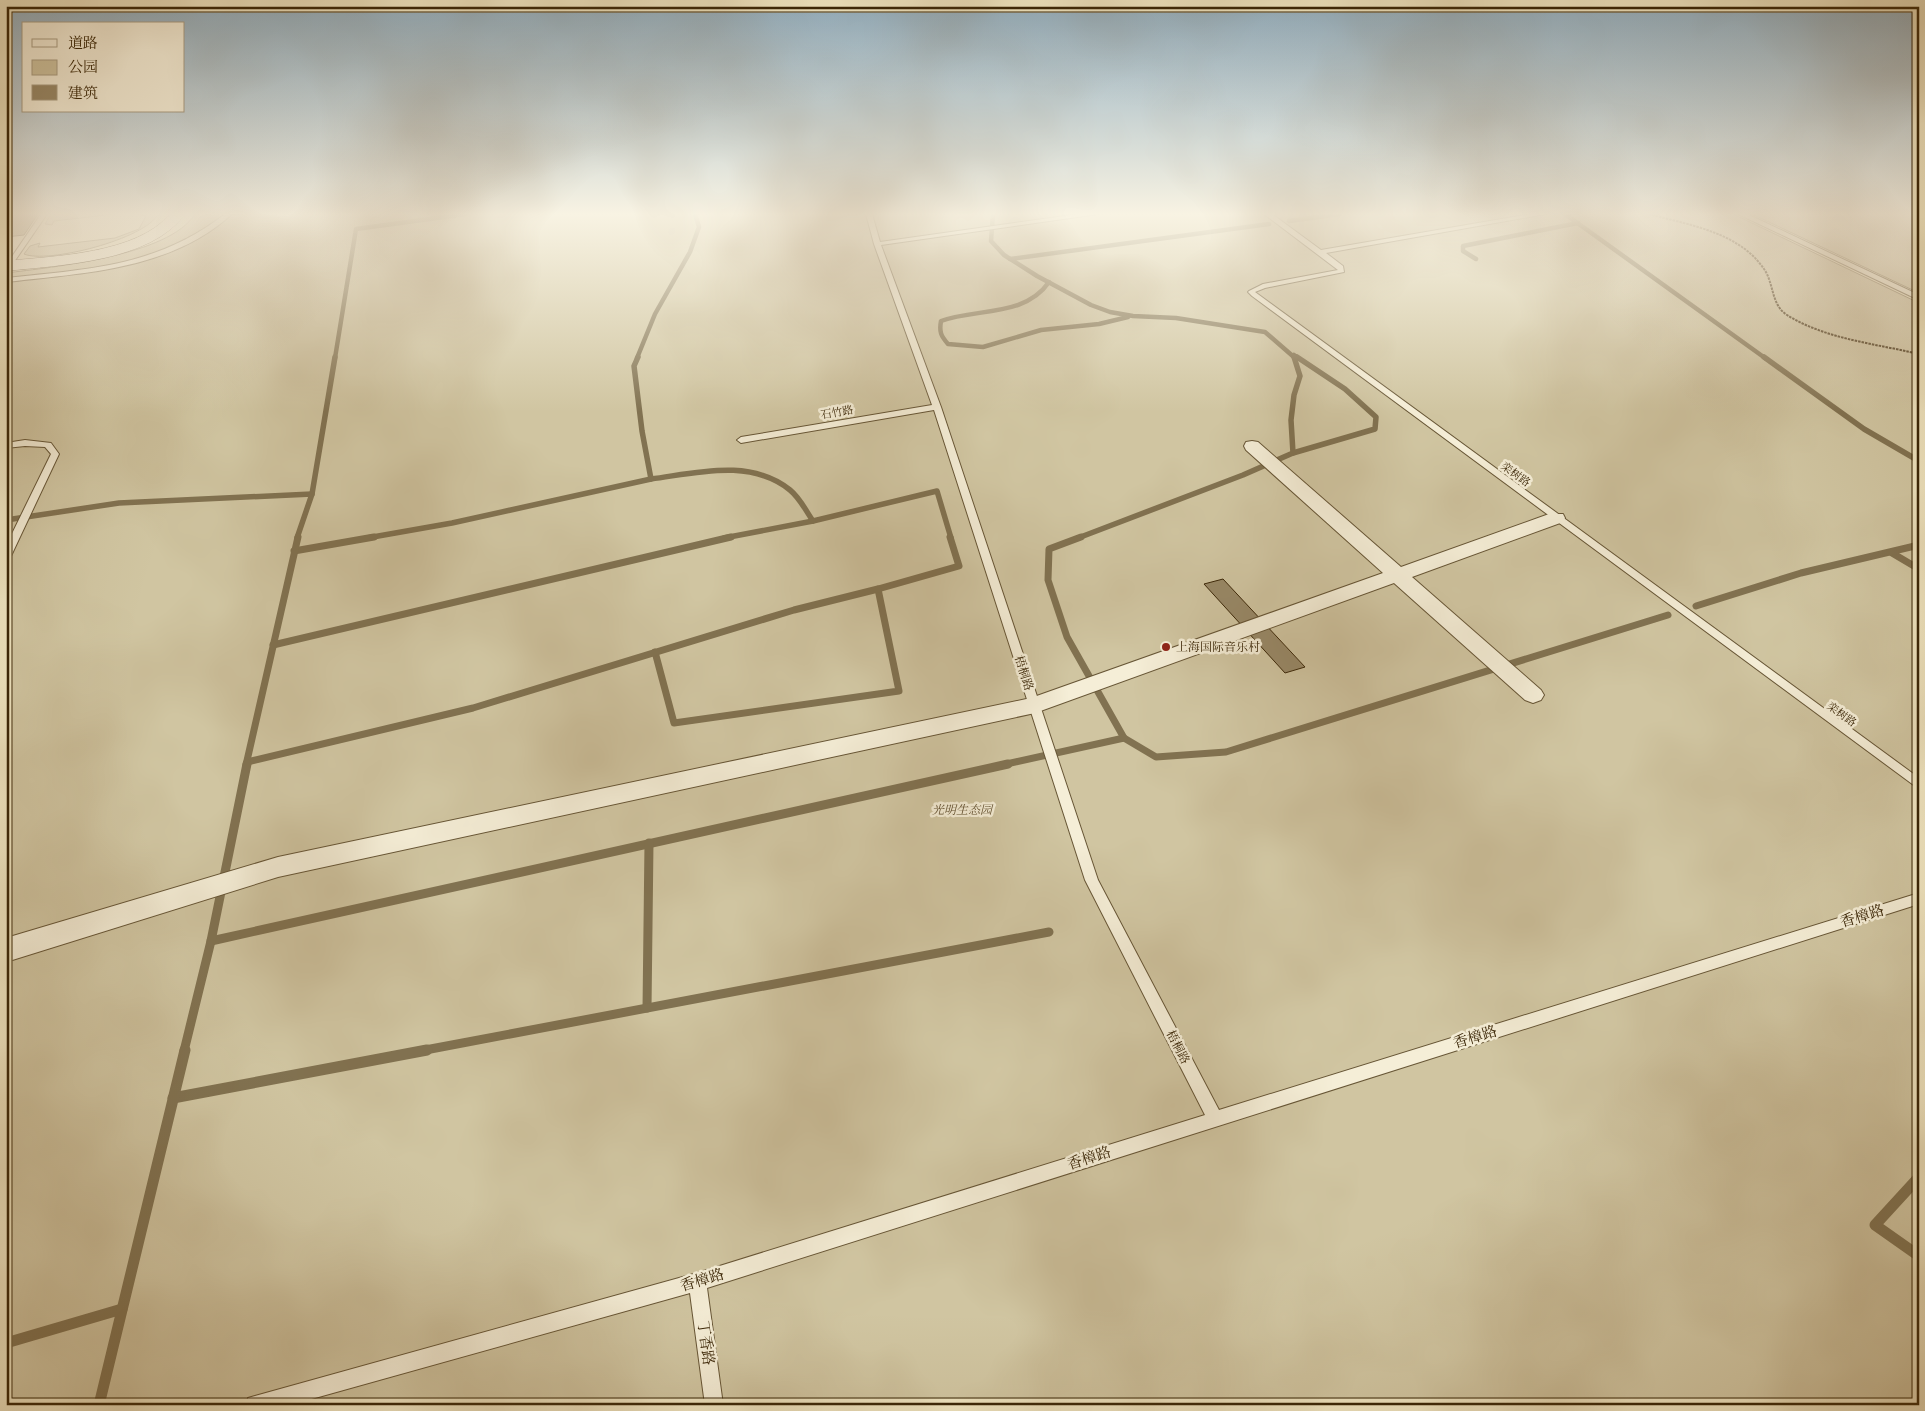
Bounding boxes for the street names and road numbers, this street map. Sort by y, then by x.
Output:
street label: 石竹路 [820,402,854,422]
street label: 栾树路 [1499,459,1533,489]
street label: 梧桐路 [1012,653,1037,692]
street label: 栾树路 [1825,699,1859,729]
street label: 香樟路 [1838,900,1886,931]
street label: 香樟路 [1451,1021,1499,1052]
street label: 梧桐路 [1164,1027,1193,1066]
street label: 香樟路 [1065,1142,1113,1174]
street label: 香樟路 [678,1264,726,1295]
street label: 丁香路 [694,1319,719,1367]

